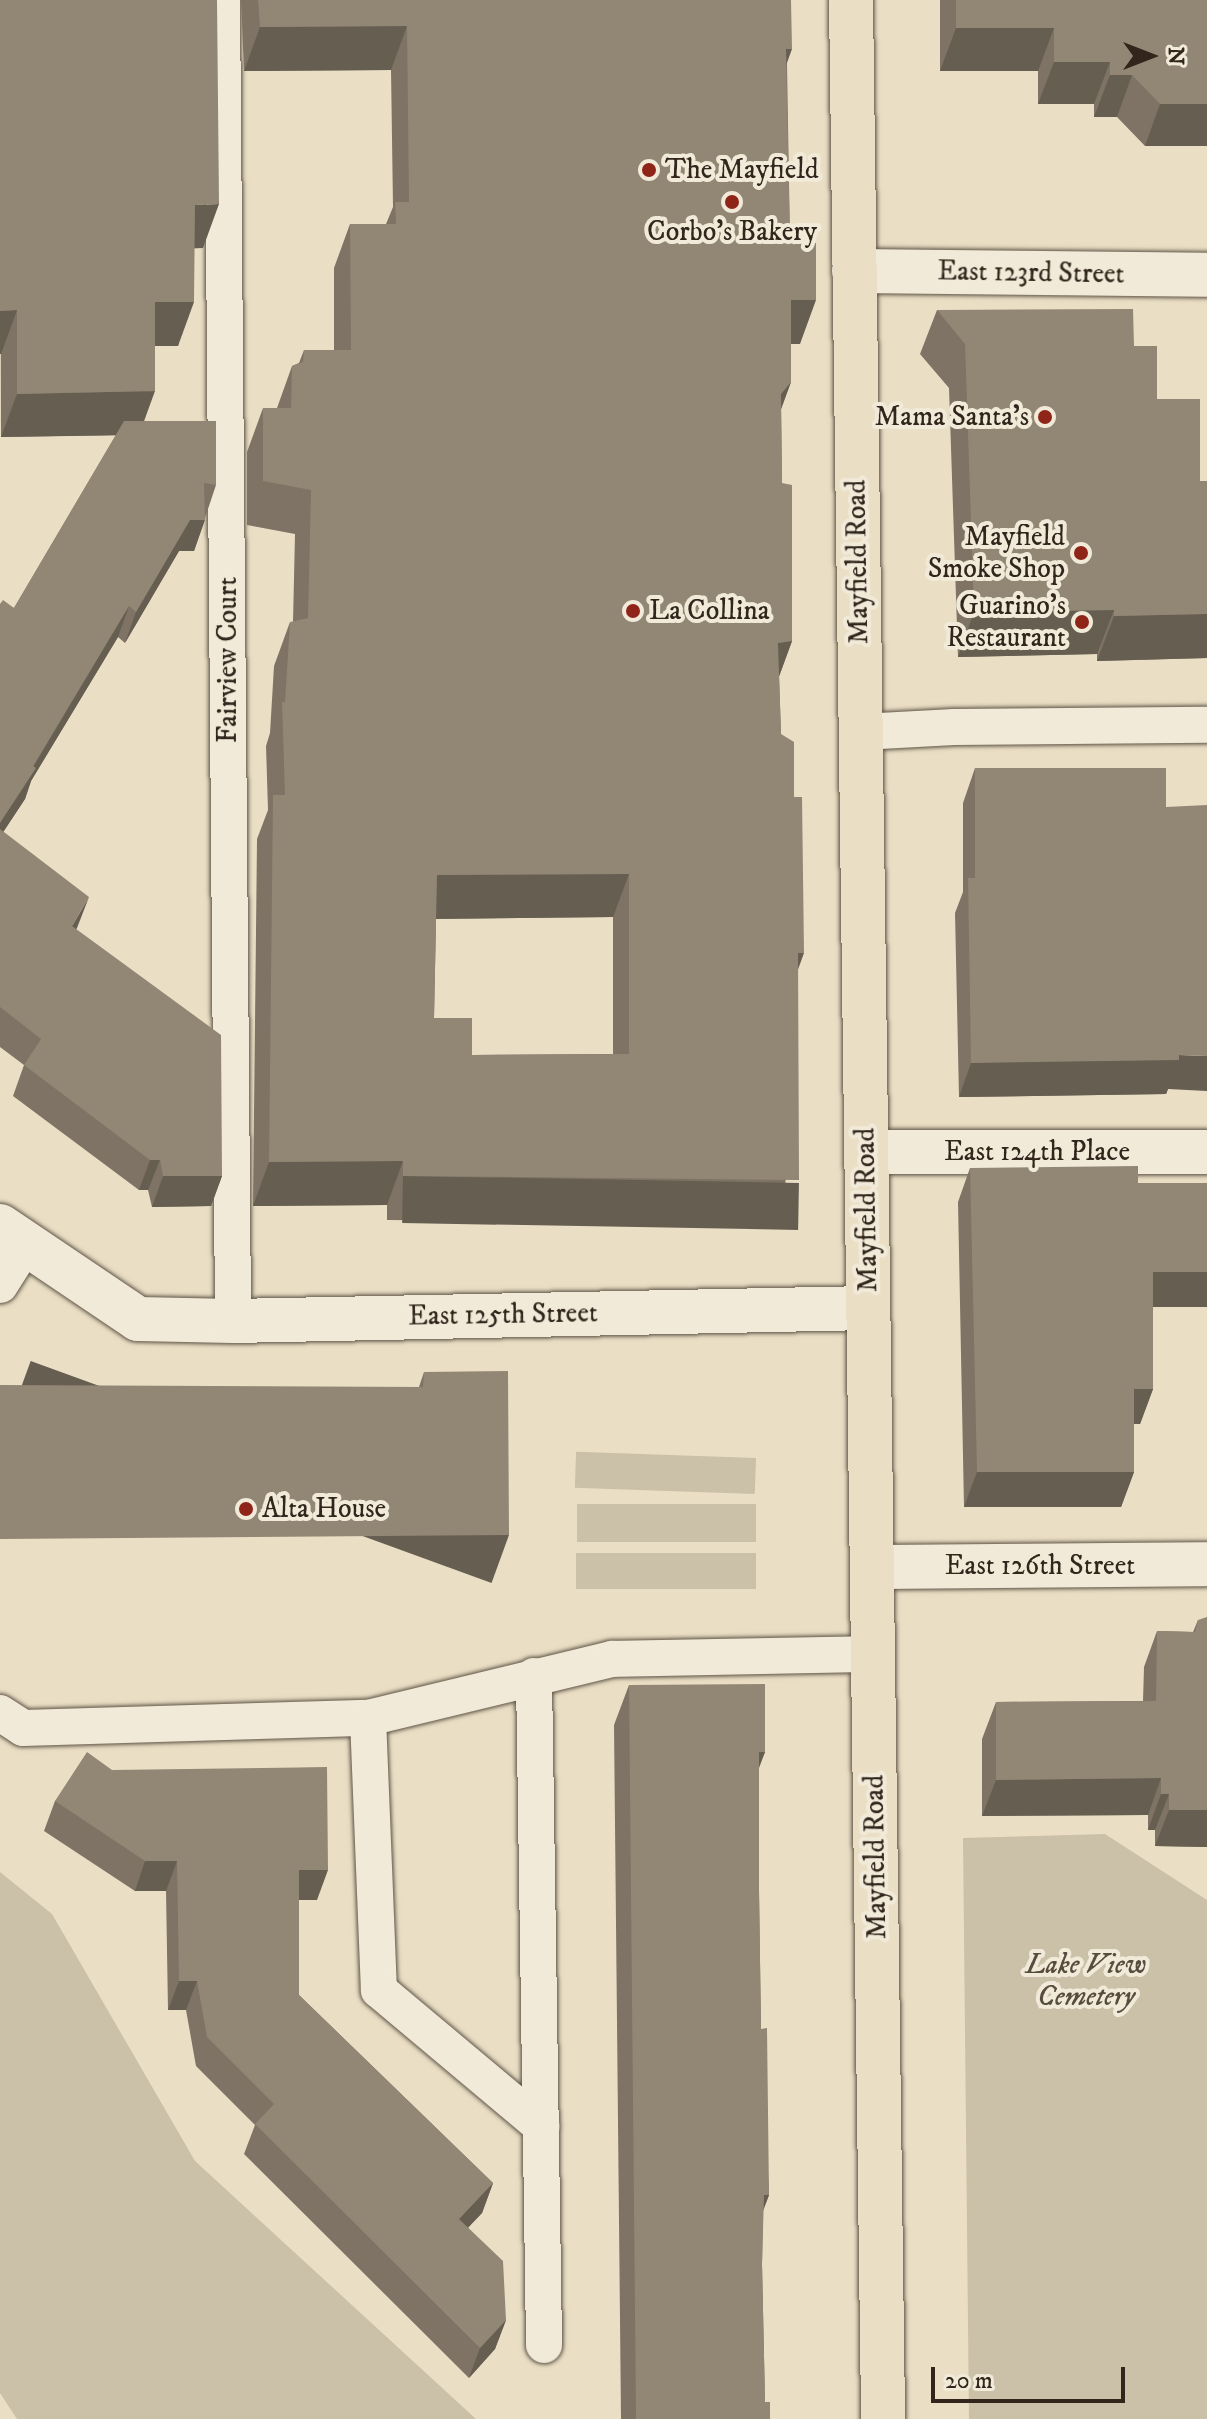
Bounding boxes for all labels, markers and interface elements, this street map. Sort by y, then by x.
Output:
north arrow [1111,16,1191,96]
text: N [1162,47,1189,65]
place label: The Mayfield [665,153,819,187]
marker: The Mayfield [640,161,658,179]
marker: Corbo's Bakery [723,193,741,211]
place label: Corbo's Bakery [647,215,817,249]
street label: East 123rd Street [937,255,1125,291]
place label: Mama Santa's [875,400,1029,434]
marker: Mama Santa's [1036,408,1054,426]
street label: Mayfield Road [840,480,876,644]
place label: Mayfield Smoke Shop [928,520,1065,586]
marker: Mayfield Smoke Shop [1072,544,1090,562]
street label: Fairview Court [211,577,245,743]
place label: Guarino's Restaurant [946,589,1066,655]
place label: La Collina [649,594,770,628]
marker: La Collina [624,602,642,620]
marker: Guarino's Restaurant [1073,613,1091,631]
street label: Mayfield Road [849,1128,885,1292]
street label: East 124th Place [944,1135,1130,1169]
street label: East 125th Street [408,1297,598,1333]
place label: Alta House [262,1492,386,1526]
marker: Alta House [237,1500,255,1518]
street label: East 126th Street [945,1549,1135,1583]
street label: Mayfield Road [858,1775,894,1939]
park label: Lake View Cemetery [1026,1948,1146,2014]
scale bar [935,2351,1129,2401]
text: 20 m [945,2366,993,2396]

